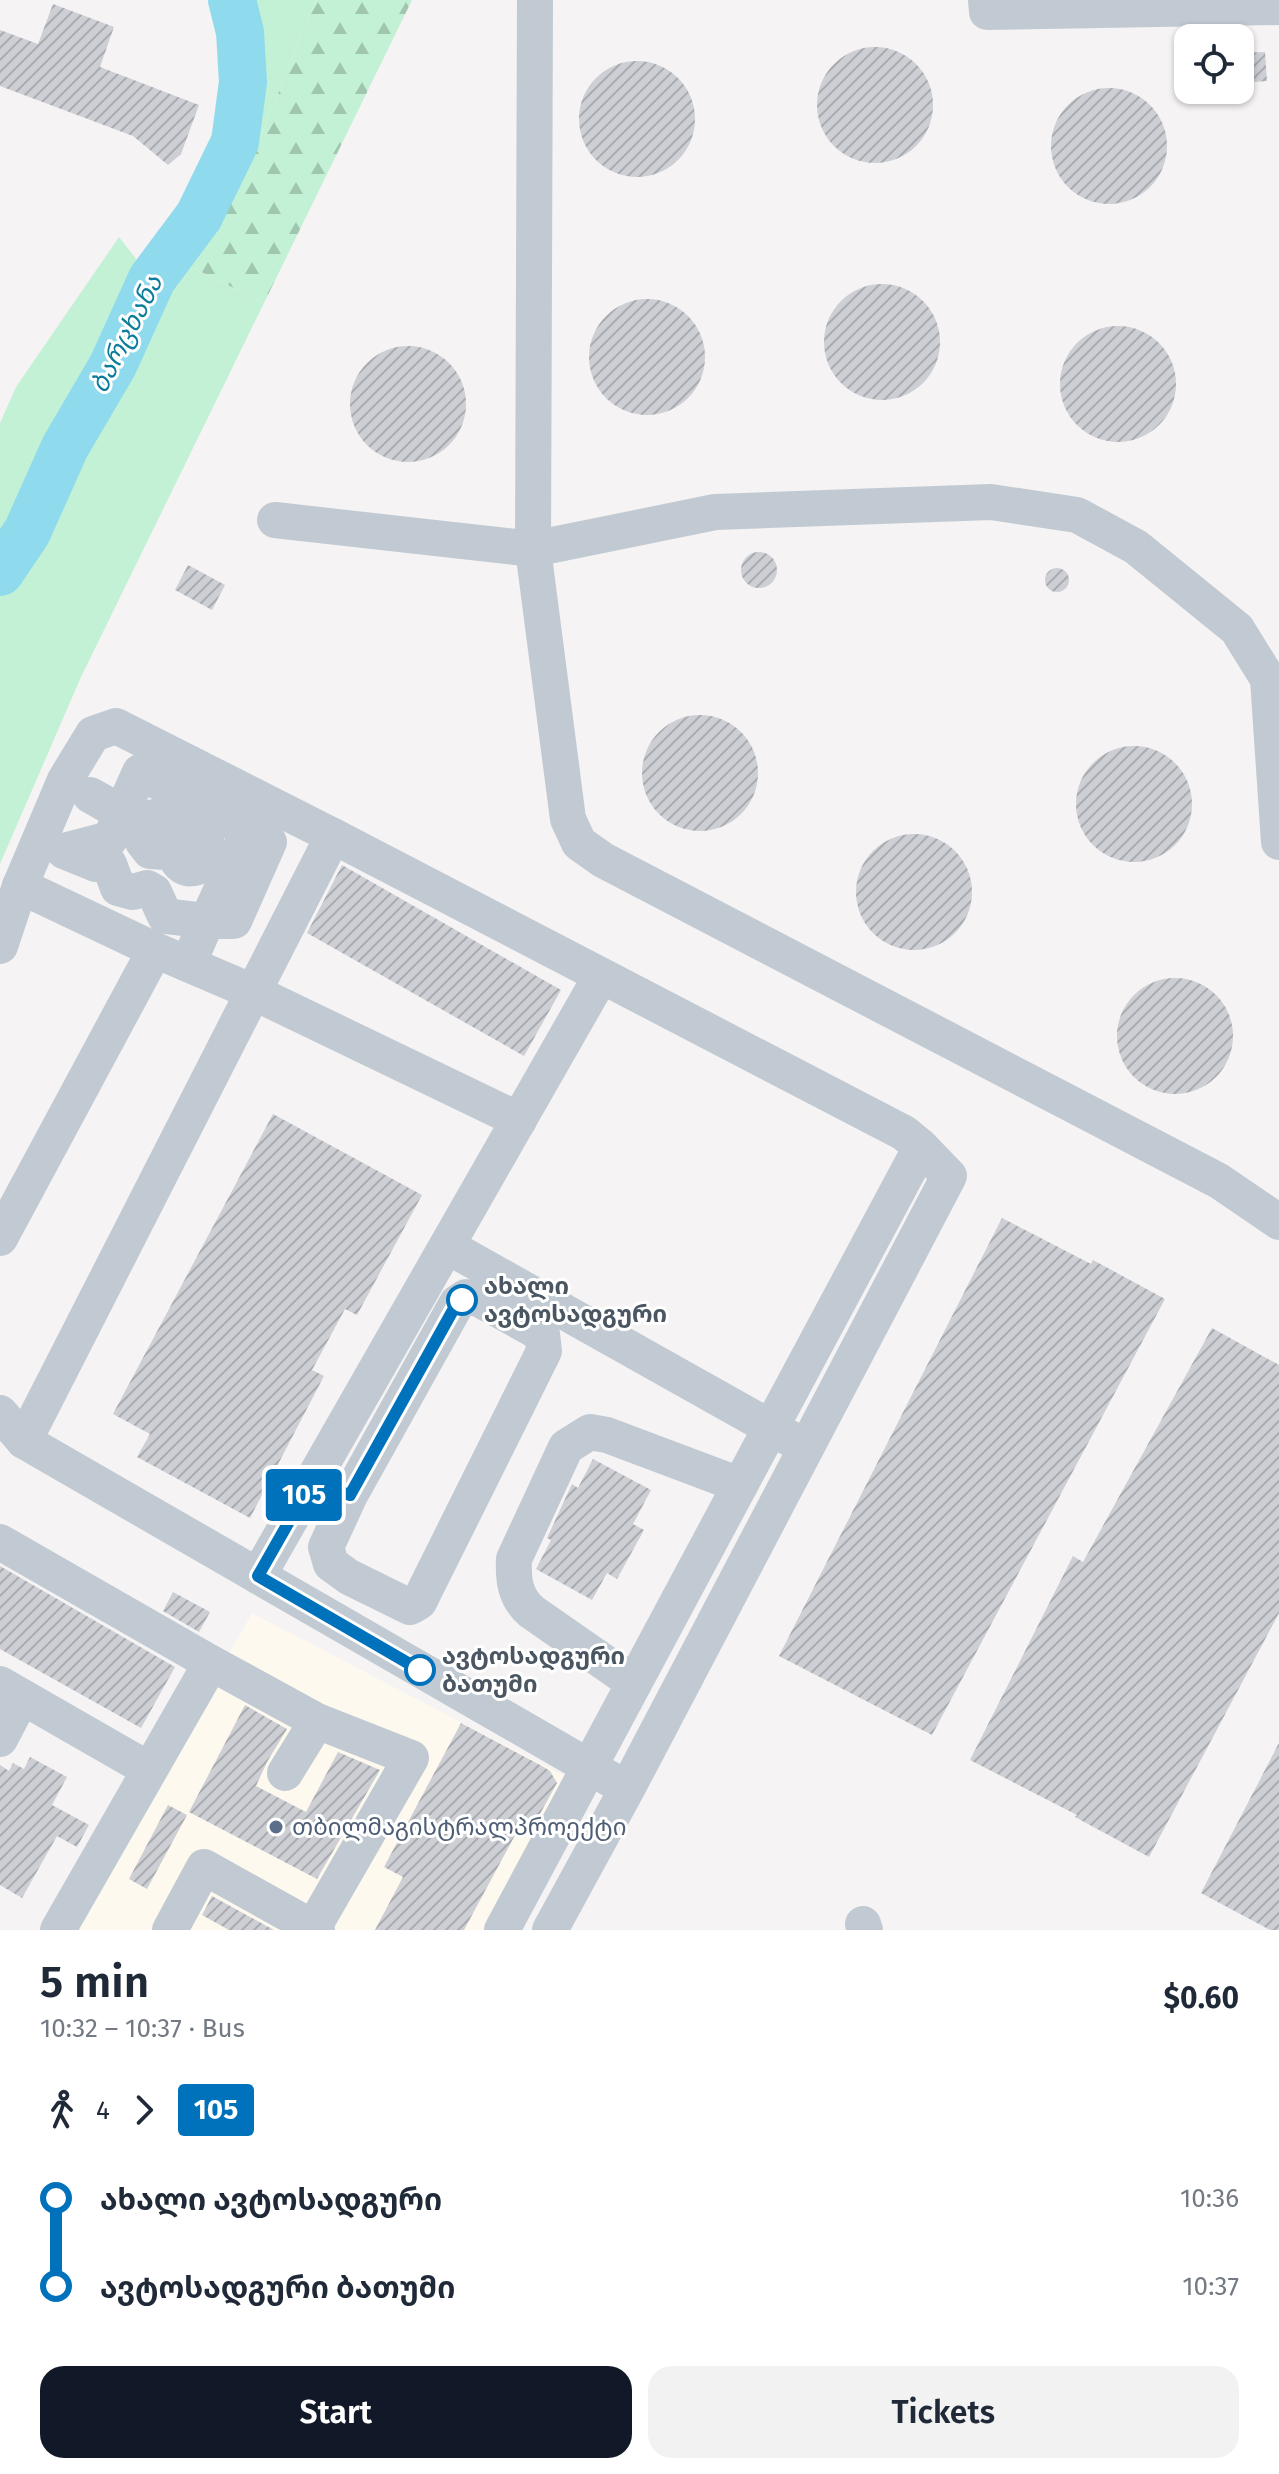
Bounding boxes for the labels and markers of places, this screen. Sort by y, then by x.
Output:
place label: ახალი ავტოსადგური [484,1272,667,1329]
marker: ახალი ავტოსადგური [447,1285,477,1315]
place label: ავტოსადგური ბათუმი [442,1642,625,1698]
marker: ავტოსადგური ბათუმი [405,1655,435,1685]
place label: თბილმაგისტრალპროექტი [292,1813,627,1841]
marker: თბილმაგისტრალპროექტი [267,1818,285,1836]

